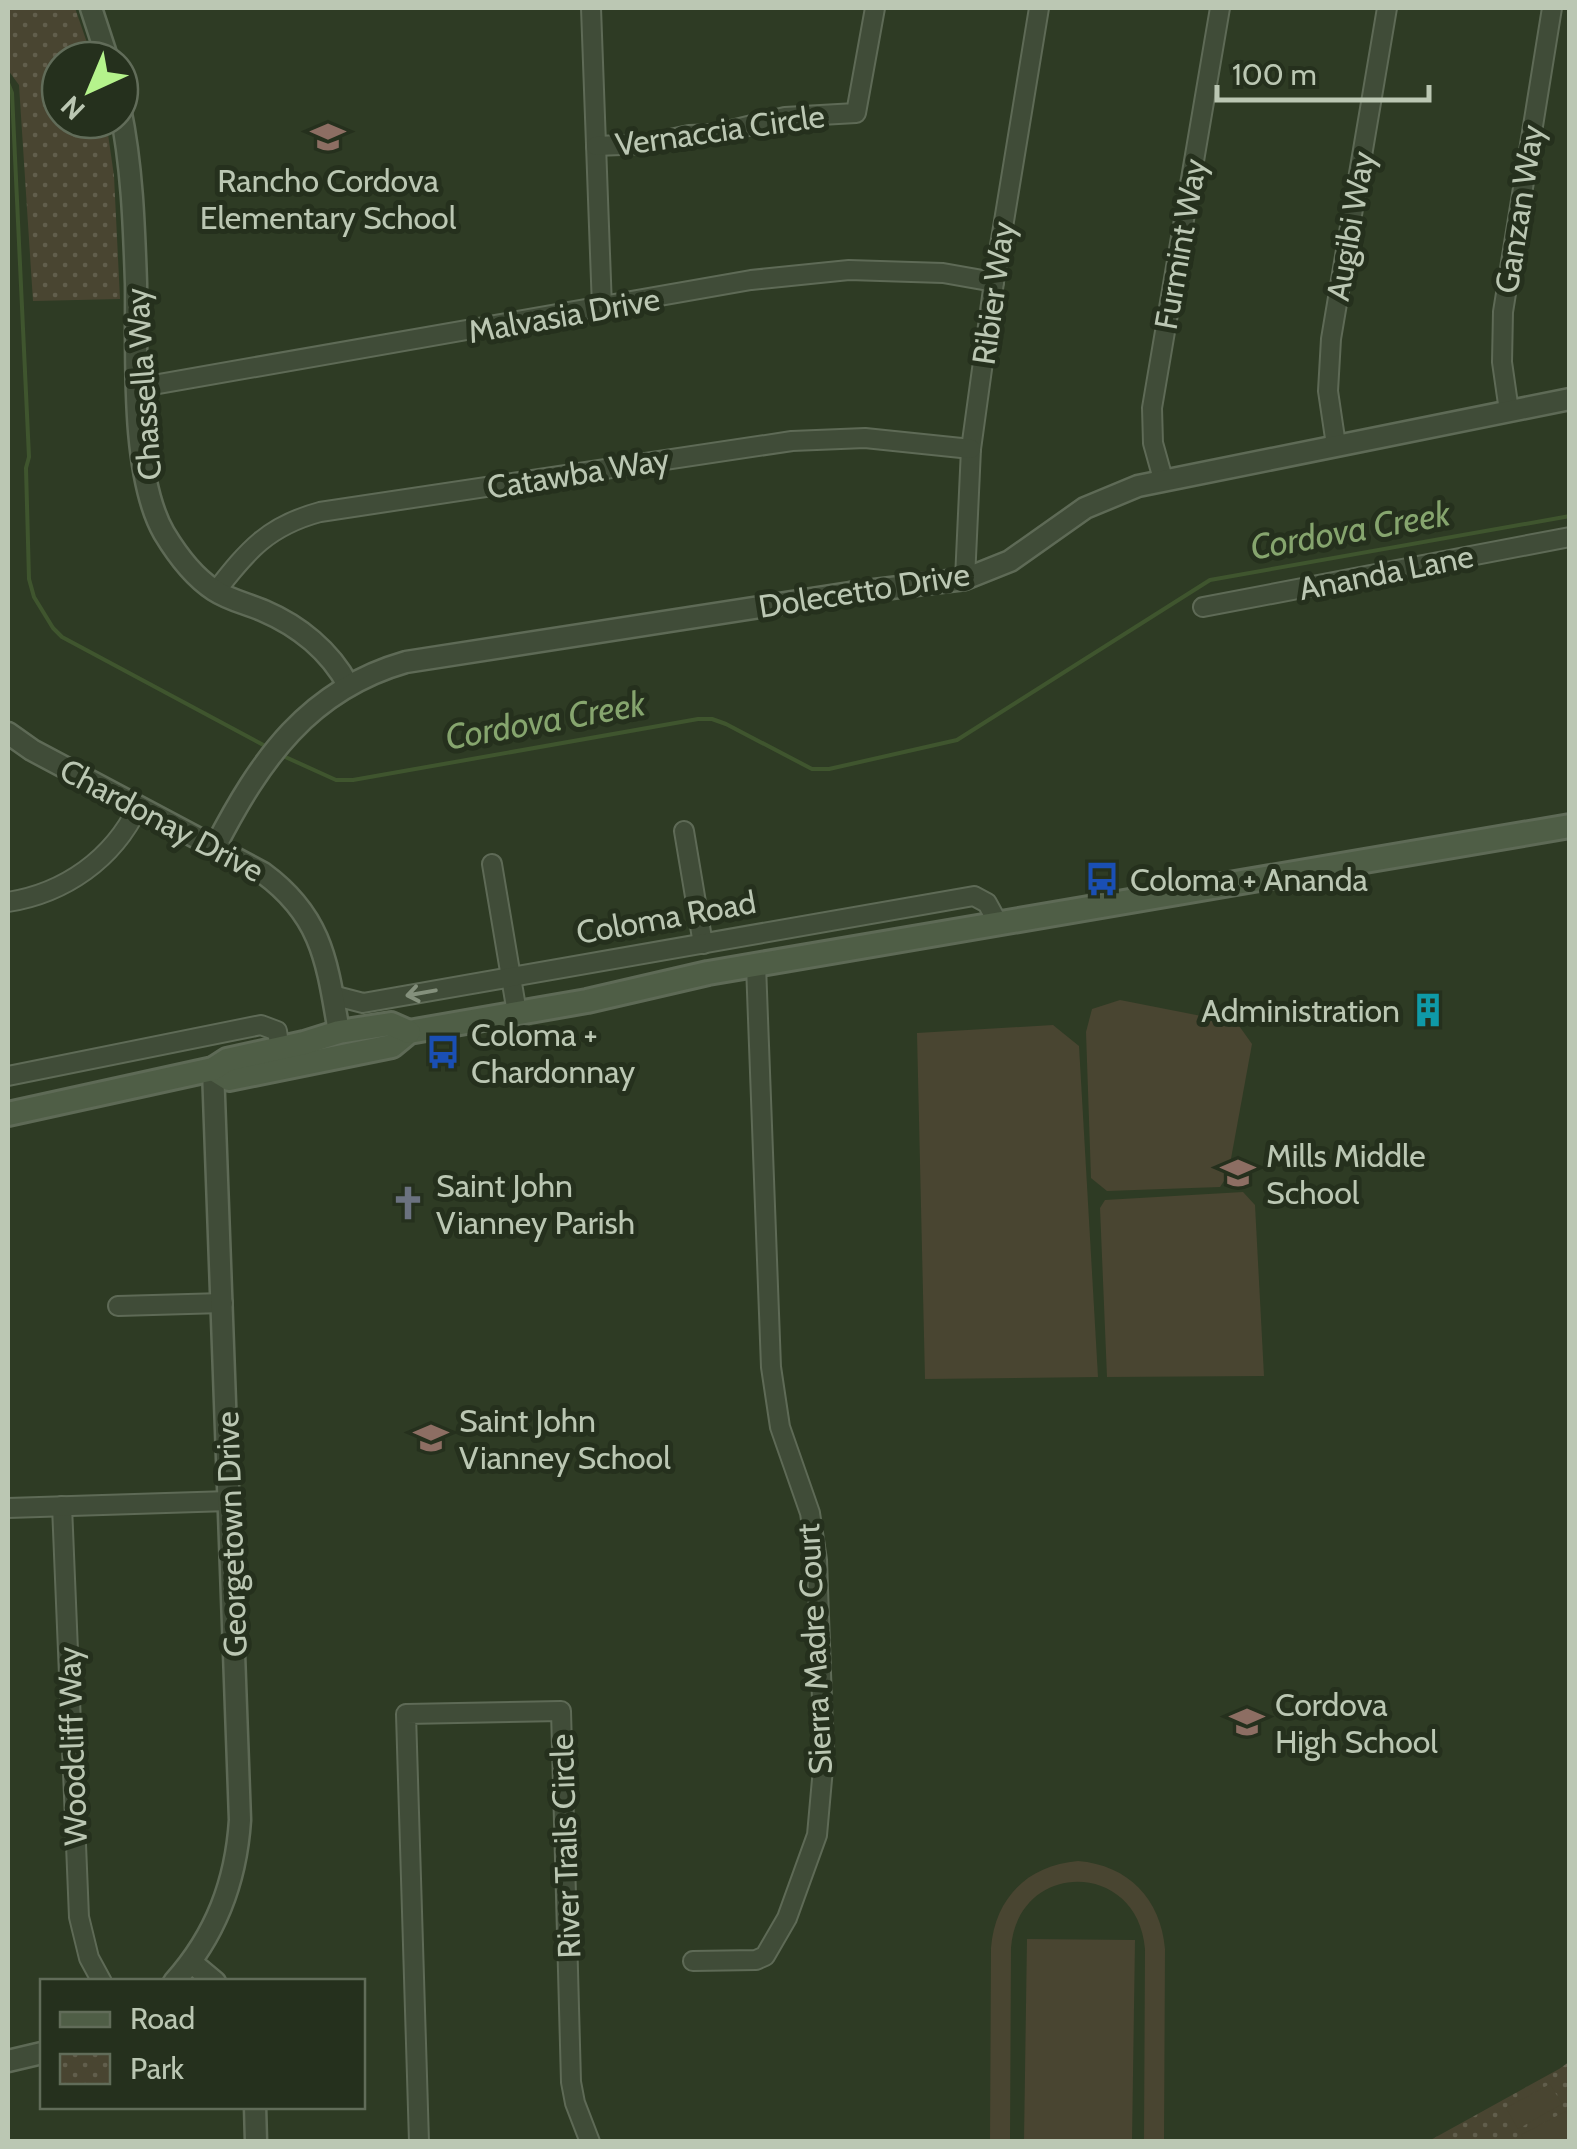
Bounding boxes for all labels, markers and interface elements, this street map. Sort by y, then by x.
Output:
north arrow [40,40,140,140]
scale bar [1217,40,1430,102]
text: 100 m [1232,56,1317,93]
text: N [54,89,92,127]
street label: Vernaccia Circle [613,96,827,164]
school or university icon: Rancho Cordova Elementary School [309,118,347,156]
street label: Ganzan Way [1486,122,1552,296]
street label: Augibi Way [1318,148,1382,304]
street label: Furmint Way [1146,156,1214,332]
place label: Rancho Cordova Elementary School [200,161,457,237]
street label: Ribier Way [964,219,1022,367]
street label: Malvasia Drive [465,279,663,351]
street label: Chassella Way [117,286,169,482]
street label: Catawba Way [484,439,672,507]
water label: Cordova Creek [1247,491,1454,569]
street label: Ananda Lane [1295,536,1477,608]
street label: Dolecetto Drive [756,554,972,626]
water label: Cordova Creek [442,681,649,759]
street label: Chardonay Drive [53,750,271,890]
bus stop icon: Coloma + Ananda [1083,860,1121,898]
place label: Coloma + Ananda [1130,860,1368,899]
street label: Coloma Road [573,882,759,952]
one-way arrow [406,984,438,1003]
place label: Administration [1201,991,1400,1030]
building icon: Administration [1409,991,1447,1029]
place label: Coloma + Chardonnay [471,1015,635,1091]
bus stop icon: Coloma + Chardonnay [424,1033,462,1071]
place label: Mills Middle School [1266,1136,1426,1212]
school or university icon: Mills Middle School [1219,1154,1257,1192]
place label: Saint John Vianney Parish [436,1166,635,1242]
church icon: Saint John Vianney Parish [389,1184,427,1222]
place label: Saint John Vianney School [459,1401,671,1477]
street label: Georgetown Drive [207,1411,255,1657]
school or university icon: Saint John Vianney School [412,1419,450,1457]
street label: Sierra Madre Court [788,1522,840,1775]
street label: Woodcliff Way [49,1646,95,1846]
place label: Cordova High School [1275,1685,1438,1761]
school or university icon: Cordova High School [1228,1703,1266,1741]
street label: River Trails Circle [542,1733,588,1959]
legend [40,1979,365,2109]
text: Road [130,2000,195,2037]
text: Park [130,2050,185,2087]

